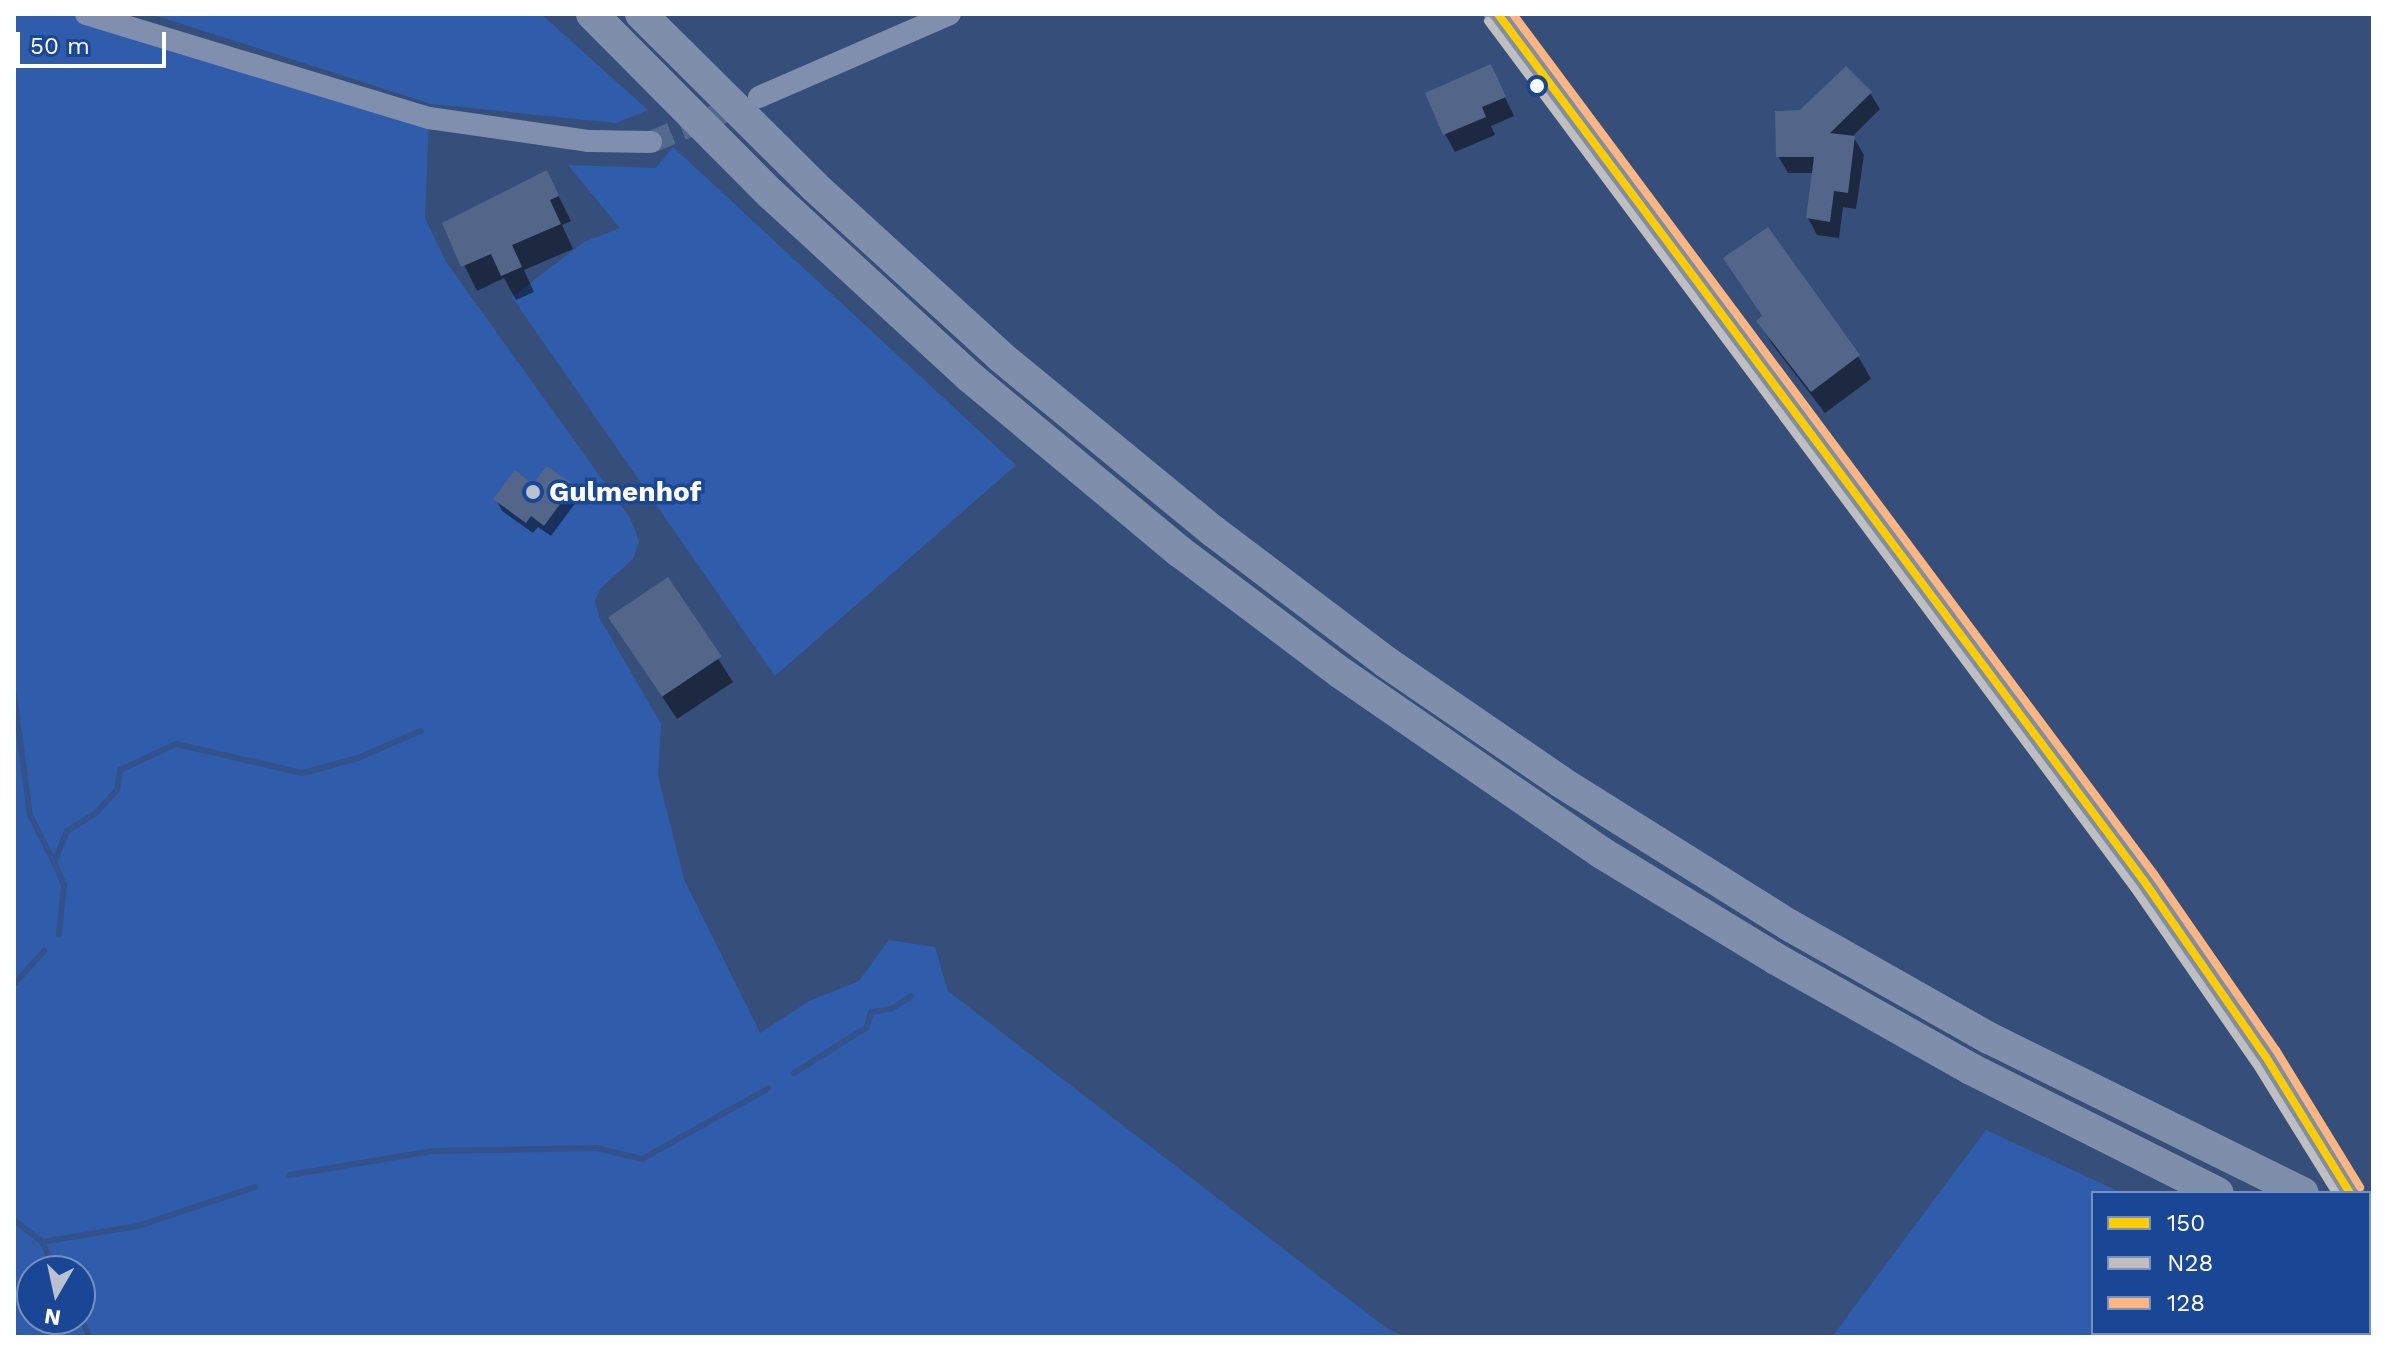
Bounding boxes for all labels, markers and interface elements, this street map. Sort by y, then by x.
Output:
scale bar [20,16,170,66]
text: 50 m [30,32,90,60]
unlabelled marker [1529,78,1545,94]
place label: Gulmenhof [549,475,701,509]
marker: Gulmenhof [524,483,542,501]
legend [2091,1191,2371,1335]
text: 150 [2167,1209,2205,1237]
text: N28 [2167,1249,2213,1277]
north arrow [16,1255,96,1335]
text: 128 [2167,1289,2205,1317]
text: N [42,1304,62,1331]

